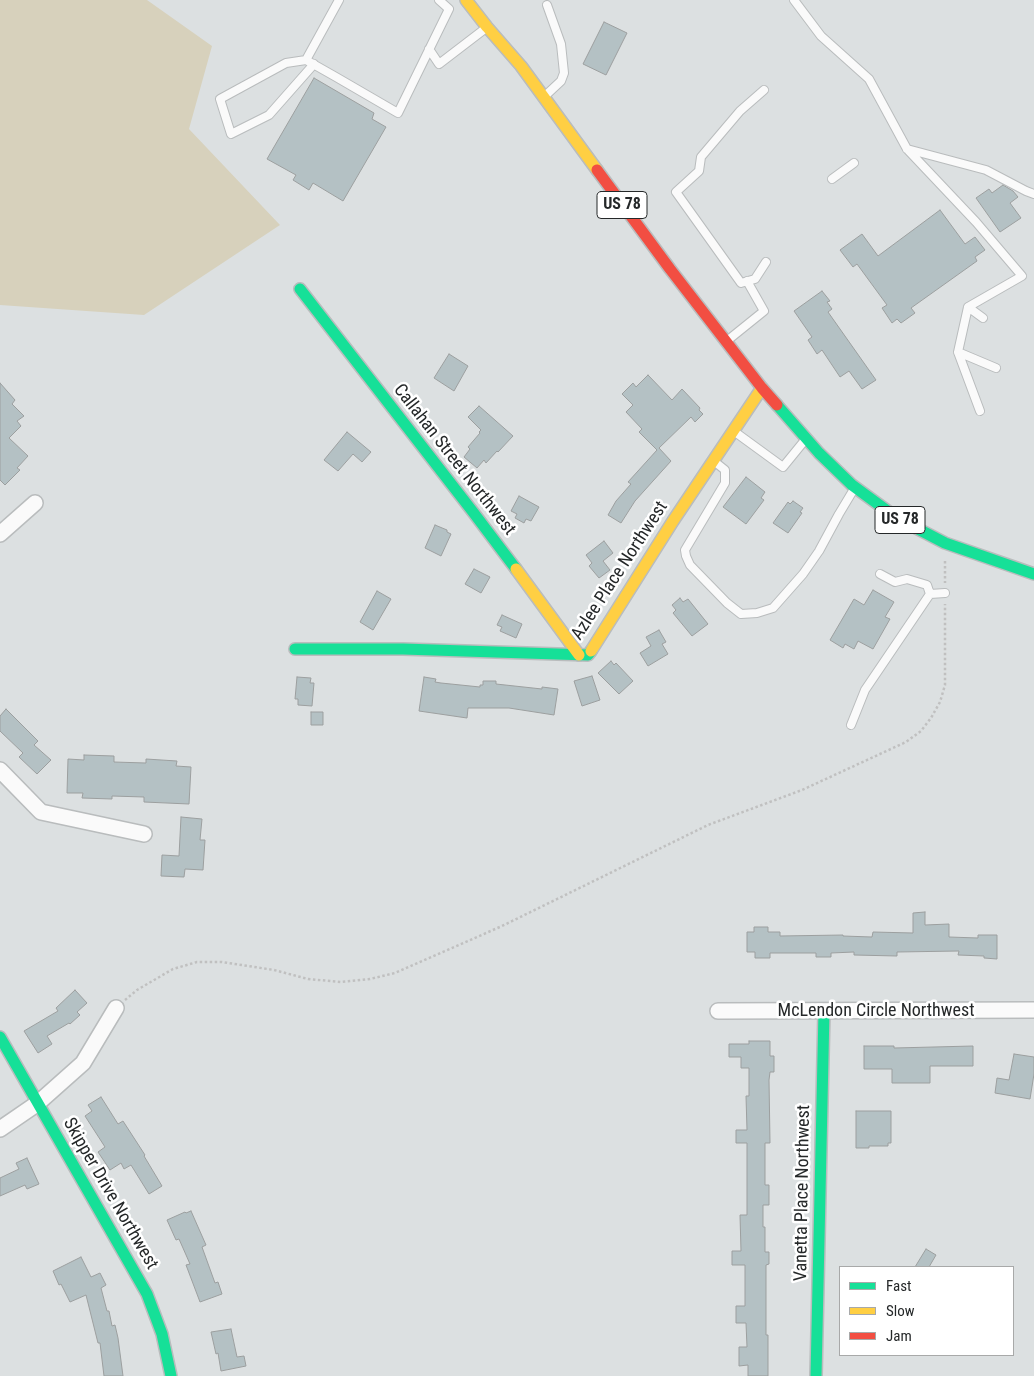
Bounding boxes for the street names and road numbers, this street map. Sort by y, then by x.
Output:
road number: US 78 [597,192,647,218]
street label: Callahan Street Northwest [388,380,520,540]
street label: Azlee Place Northwest [567,498,673,644]
road number: US 78 [875,506,925,534]
street label: McLendon Circle Northwest [778,1000,974,1022]
street label: Vanetta Place Northwest [791,1105,815,1281]
street label: Skipper Drive Northwest [58,1114,162,1274]

